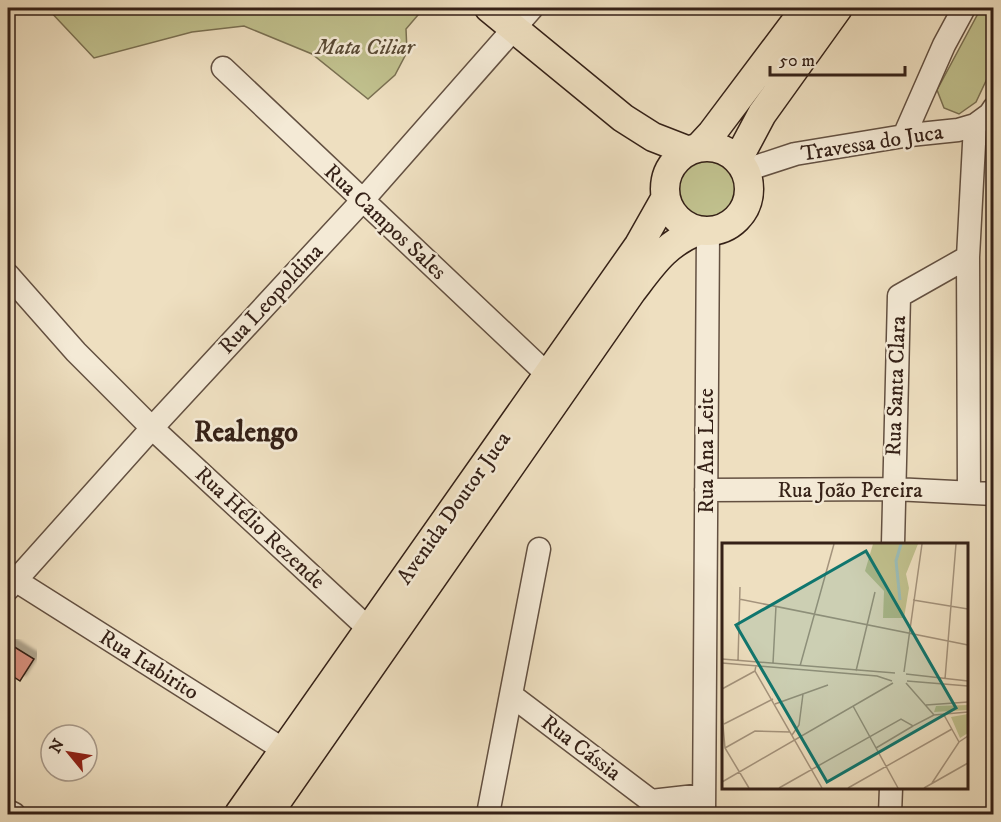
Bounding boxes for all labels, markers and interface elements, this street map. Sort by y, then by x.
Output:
park label: Mata Ciliar [314,34,416,61]
scale bar [770,39,905,77]
text: 50 m [779,50,815,72]
street label: Travessa do Juca [799,118,946,168]
street label: Rua Campos Sales [318,158,452,286]
street label: Rua Leopoldina [213,238,329,360]
street label: Rua Santa Clara [880,315,912,457]
street label: Rua Ana Leite [693,388,720,514]
district label: Realengo [194,415,298,450]
street label: Avenida Doutor Juca [391,426,517,590]
street label: Rua Hélio Rezende [189,461,331,595]
street label: Rua João Pereira [777,477,923,504]
inset map [722,543,968,789]
street label: Rua Itabirito [94,624,204,706]
street label: Rua Cássia [536,709,627,787]
north arrow [39,723,99,783]
text: N [45,735,69,757]

